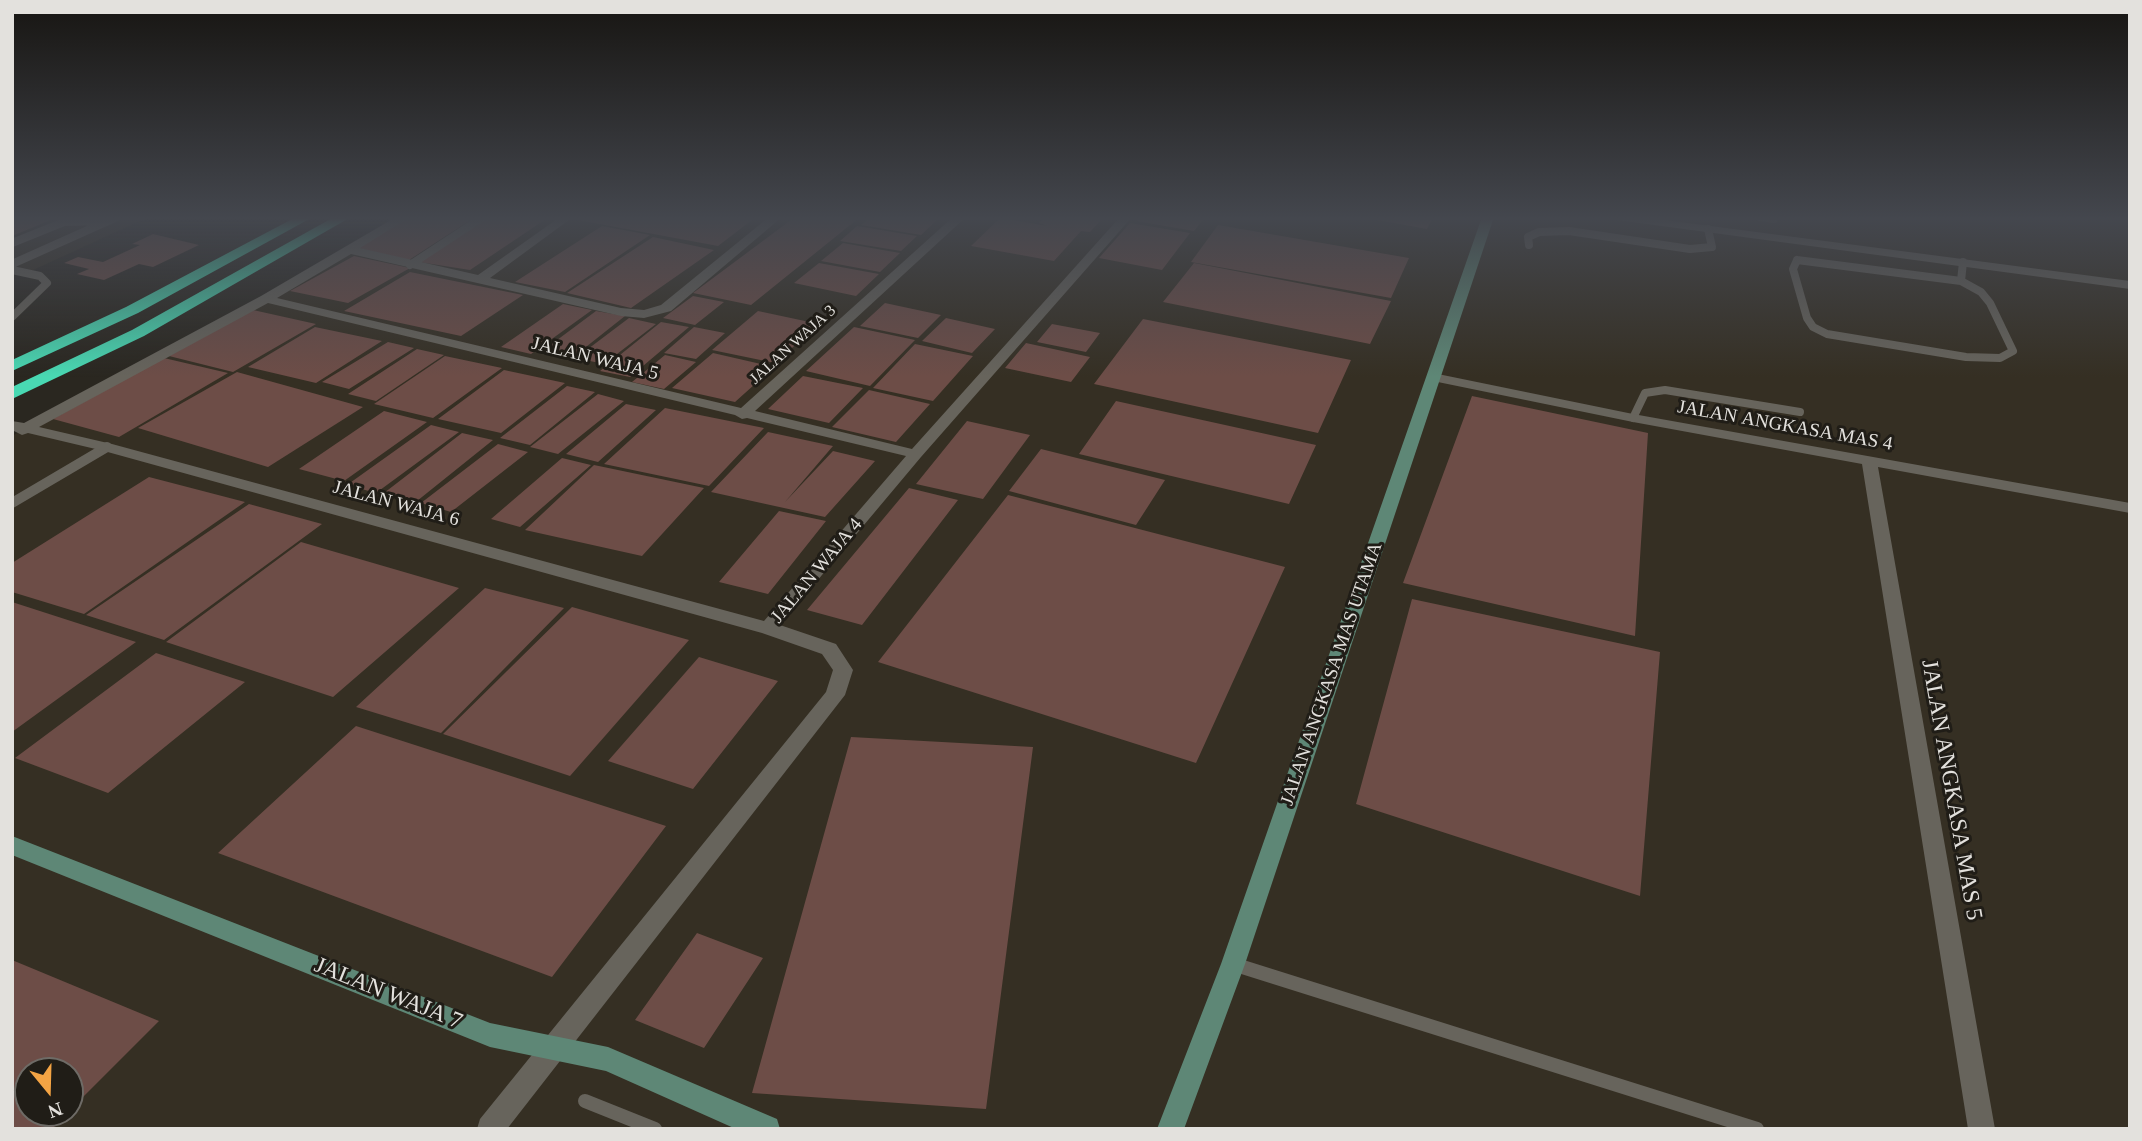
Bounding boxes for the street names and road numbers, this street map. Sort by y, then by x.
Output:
street label: JALAN WAJA 3 [747,302,839,388]
street label: JALAN WAJA 5 [531,333,659,385]
street label: JALAN ANGKASA MAS 4 [1683,397,1887,455]
street label: JALAN WAJA 6 [332,477,460,531]
street label: JALAN WAJA 4 [768,515,866,627]
street label: JALAN ANGKASA MAS UTAMA [1280,549,1384,799]
street label: JALAN ANGKASA MAS 5 [1916,666,1986,914]
street label: JALAN WAJA 7 [312,953,464,1035]

